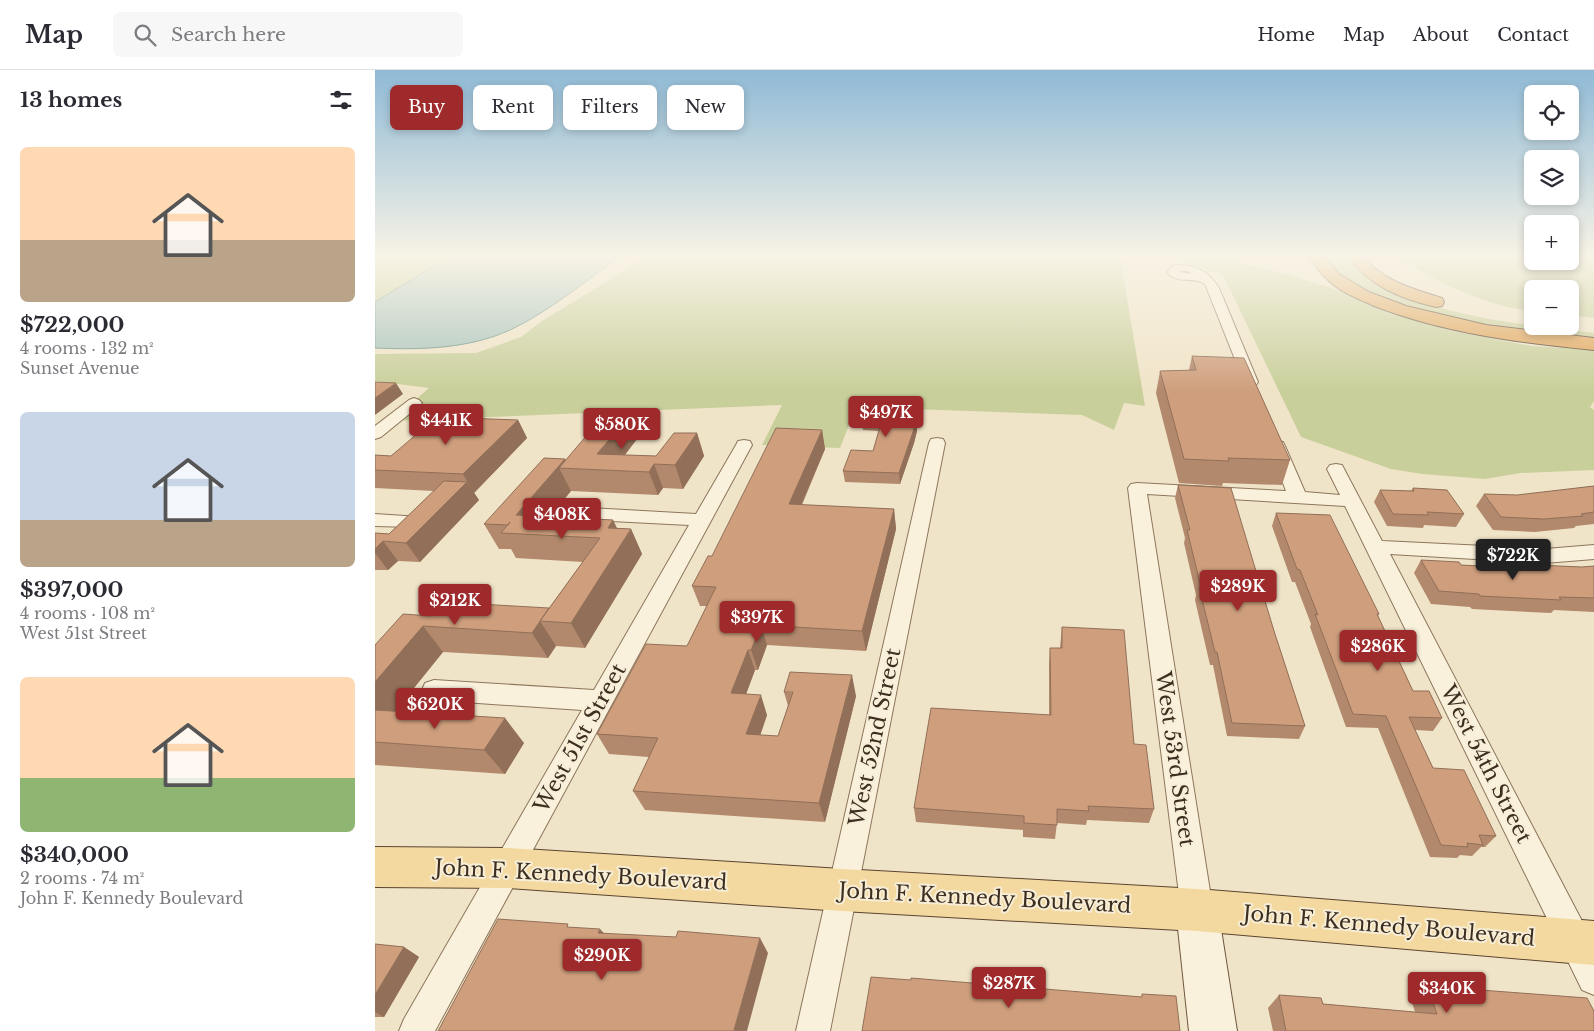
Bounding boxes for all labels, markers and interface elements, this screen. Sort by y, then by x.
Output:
search box [113,12,463,57]
text: Map [25,20,83,49]
icon: search [131,21,159,49]
text: Search here [171,23,286,46]
text: Home [1257,24,1315,46]
text: Map [1343,24,1385,46]
text: About [1413,24,1469,46]
text: Contact [1497,24,1569,46]
chip: Buy [390,85,463,130]
chip: Rent [473,85,553,130]
chip: Filters [563,85,657,130]
chip: New [667,85,744,130]
map controls [1524,85,1579,335]
button: locate [1524,85,1579,140]
icon: filters [327,86,355,114]
text: 13 homes [20,87,122,113]
button: layers [1524,150,1579,205]
icon: home [143,180,233,270]
button: + [1524,215,1579,270]
button: − [1524,280,1579,335]
text: $722,000 [20,312,124,338]
text: 4 rooms · 132 m² [20,338,154,358]
text: Sunset Avenue [20,358,139,378]
pin: $497K [851,396,921,438]
text: $497K [859,402,913,422]
pin: $441K [411,404,481,446]
pin: $580K [587,408,657,450]
text: $441K [420,410,472,430]
text: $580K [594,414,650,434]
icon: home [143,445,233,535]
pin: $408K [527,498,597,540]
text: $408K [534,504,590,524]
pin: $722K [1478,538,1548,581]
text: $722K [1487,545,1539,565]
pin: $289K [1203,570,1273,612]
text: $289K [1211,576,1265,596]
text: $397,000 [20,577,123,603]
pin: $212K [420,584,490,626]
text: $212K [429,590,481,610]
pin: $397K [722,600,792,643]
text: 4 rooms · 108 m² [20,603,155,623]
text: $397K [731,607,783,627]
text: West 51st Street [20,623,147,643]
pin: $286K [1343,630,1413,672]
text: $286K [1351,636,1405,656]
street label: West 52nd Street [843,646,907,829]
street label: West 51st Street [528,659,632,818]
street label: West 53rd Street [1150,669,1200,848]
street label: West 54th Street [1434,680,1537,848]
pin: $620K [400,688,470,730]
text: $620K [407,694,463,714]
icon: home [143,710,233,800]
text: $340,000 [20,842,129,868]
street label: John F. Kennedy Boulevard [431,854,728,896]
text: 2 rooms · 74 m² [20,868,144,888]
street label: John F. Kennedy Boulevard [835,877,1132,919]
text: John F. Kennedy Boulevard [20,888,243,908]
street label: John F. Kennedy Boulevard [1239,900,1536,952]
pin: $290K [567,938,637,981]
text: $290K [574,945,630,965]
pin: $287K [974,966,1044,1009]
pin: $340K [1412,972,1482,1014]
text: $287K [983,973,1035,993]
text: $340K [1419,978,1475,998]

